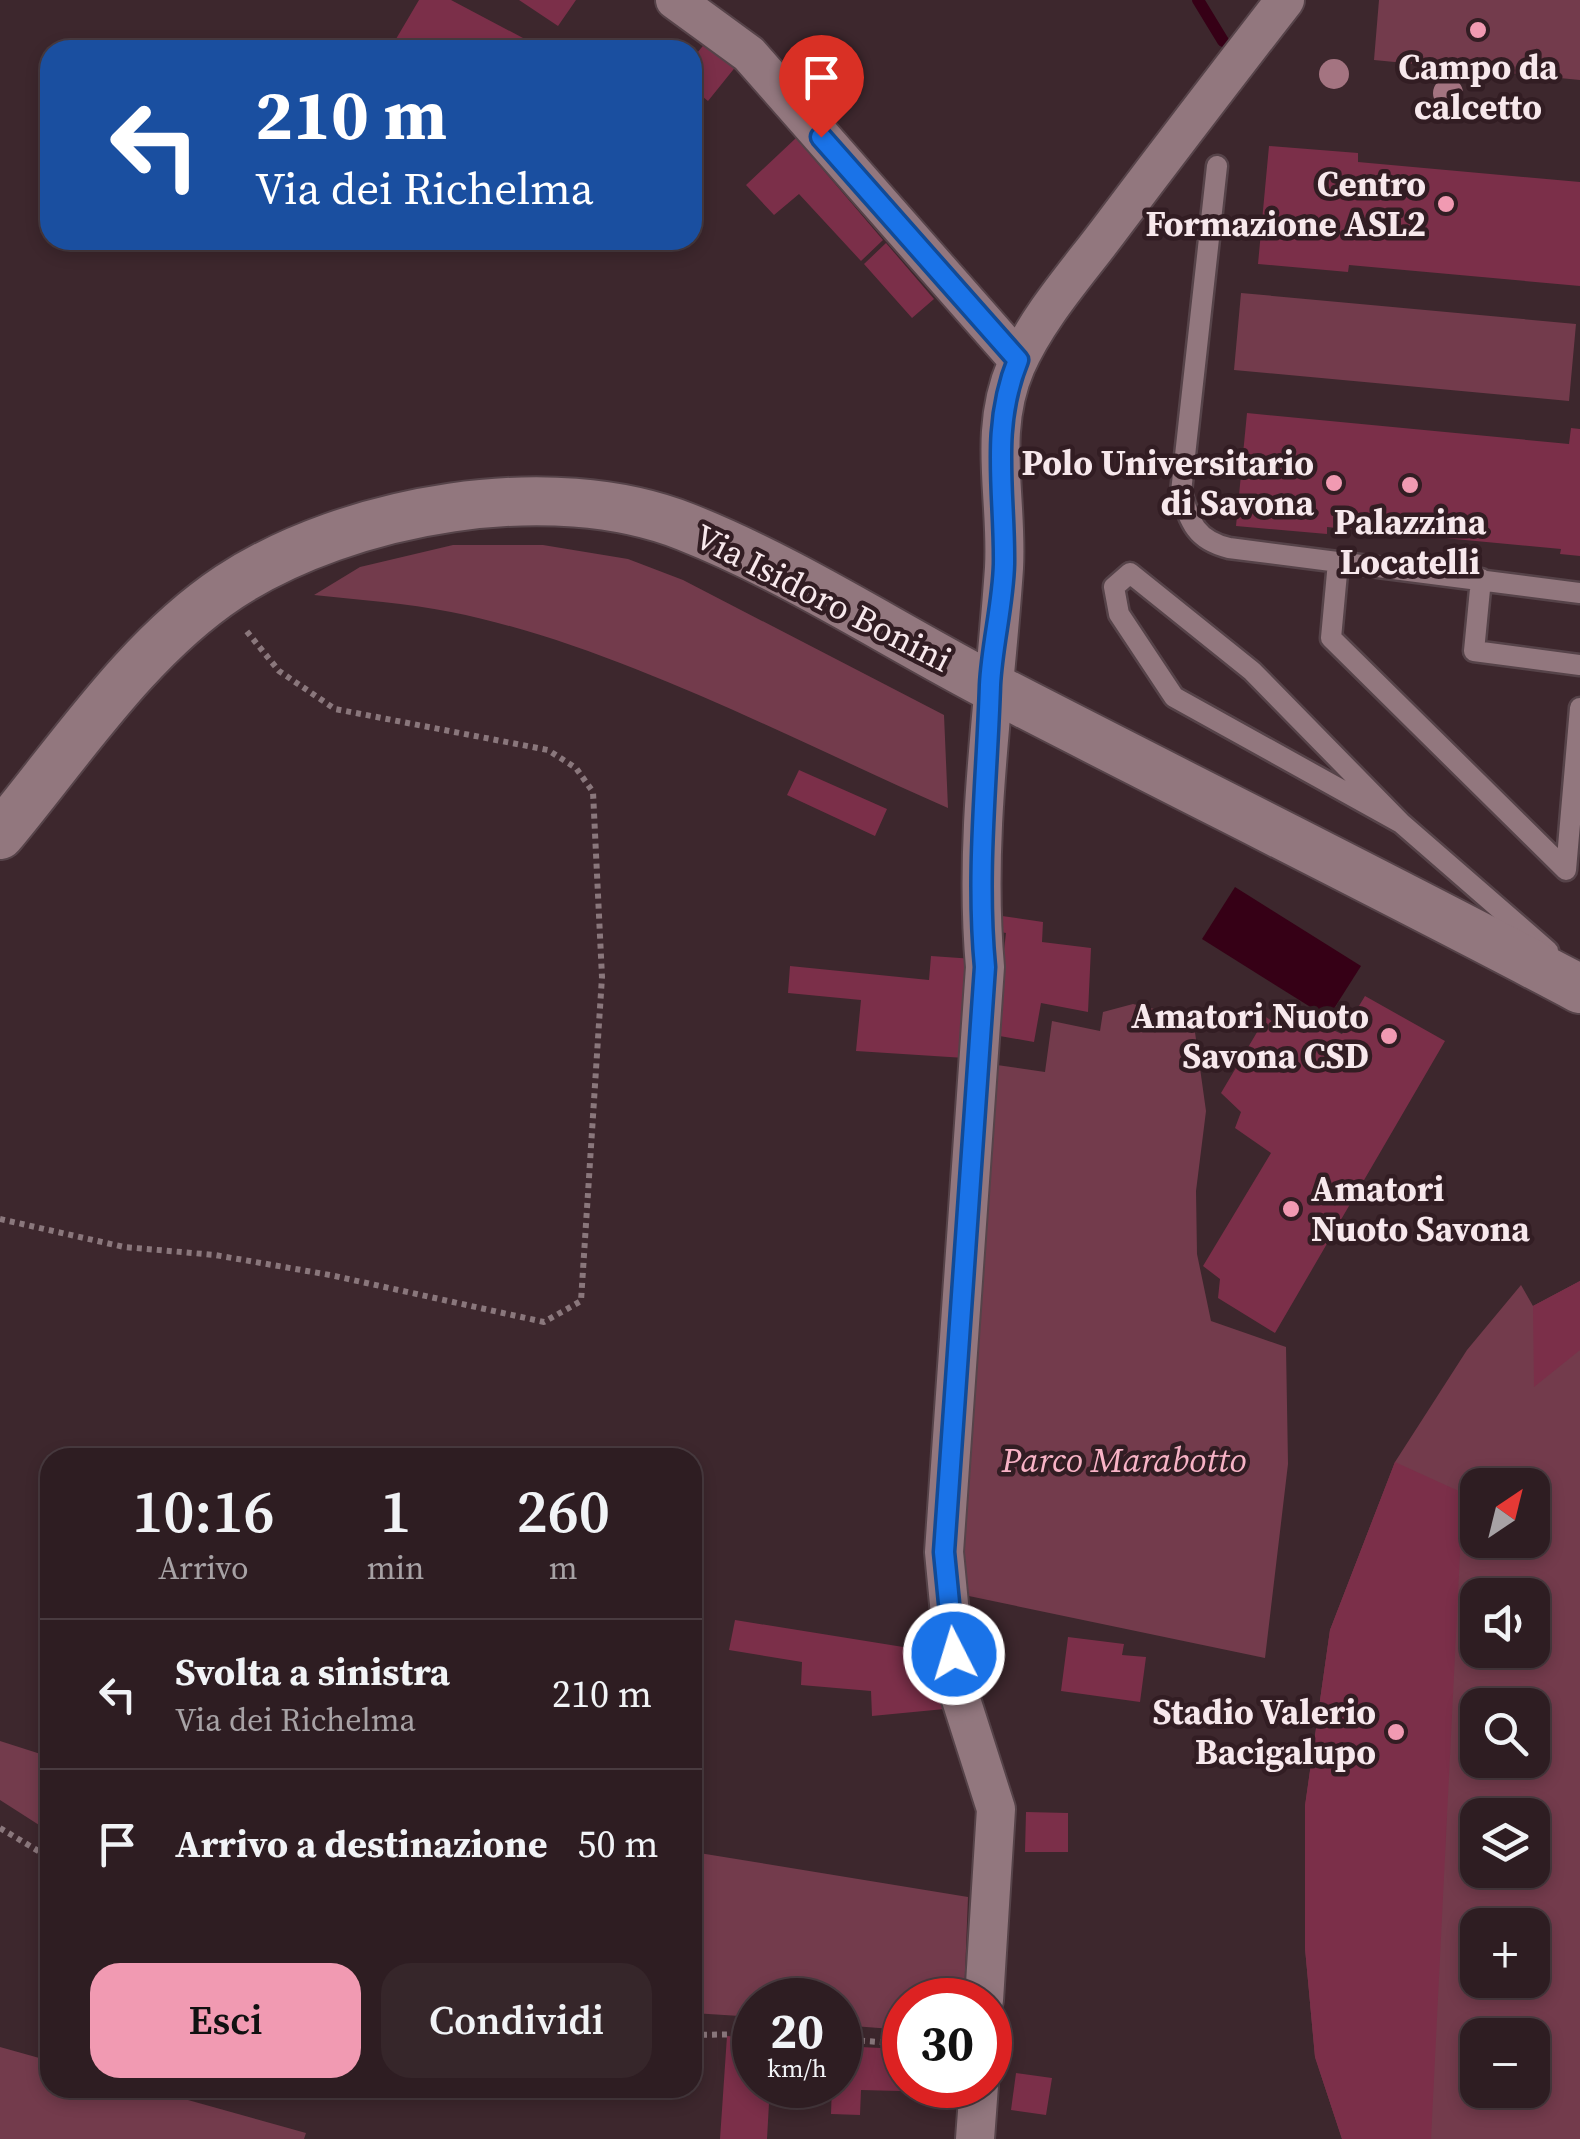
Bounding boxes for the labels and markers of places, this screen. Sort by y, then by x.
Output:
marker: Campo da calcetto [1467,19,1489,41]
pin [779,35,864,138]
place label: Campo da calcetto [1398,43,1558,131]
place label: Centro Formazione ASL2 [1145,160,1426,248]
marker: Centro Formazione ASL2 [1435,193,1457,215]
place label: Polo Universitario di Savona [1021,439,1314,527]
marker: Polo Universitario di Savona [1323,472,1345,494]
marker: Palazzina Locatelli [1399,474,1421,496]
place label: Palazzina Locatelli [1334,498,1487,586]
place label: Amatori Nuoto Savona CSD [1131,992,1369,1080]
marker: Amatori Nuoto Savona CSD [1378,1025,1400,1047]
place label: Amatori Nuoto Savona [1311,1165,1530,1253]
marker: Amatori Nuoto Savona [1280,1198,1302,1220]
place label: Stadio Valerio Bacigalupo [1152,1688,1376,1776]
marker: Stadio Valerio Bacigalupo [1385,1721,1407,1743]

